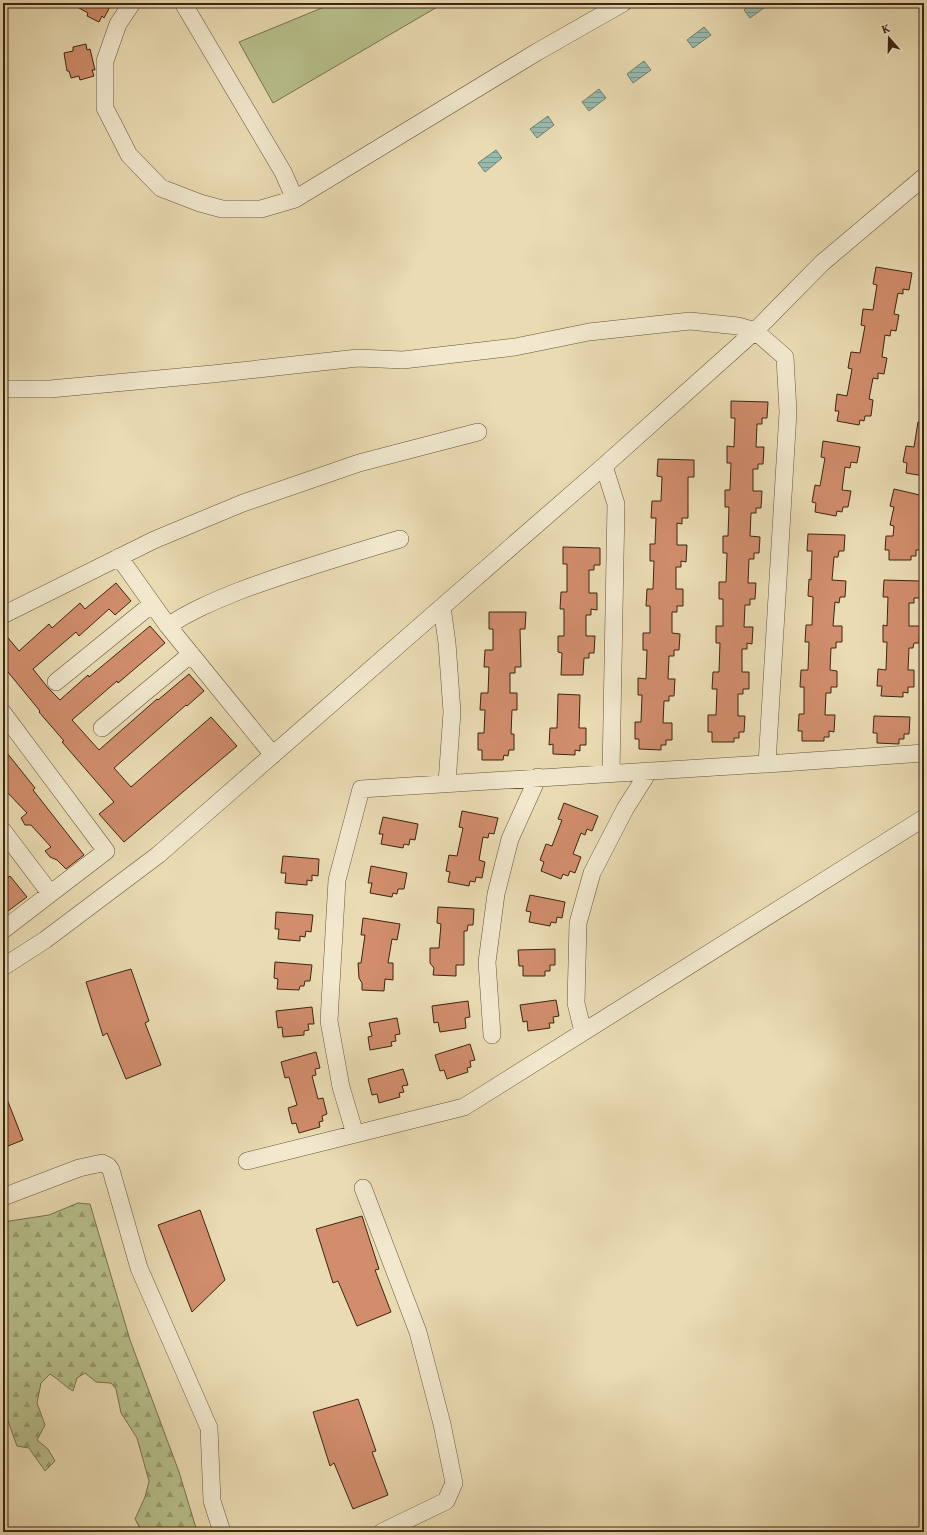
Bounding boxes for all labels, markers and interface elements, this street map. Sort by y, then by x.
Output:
north arrow [869,18,909,58]
text: K [880,22,892,38]

